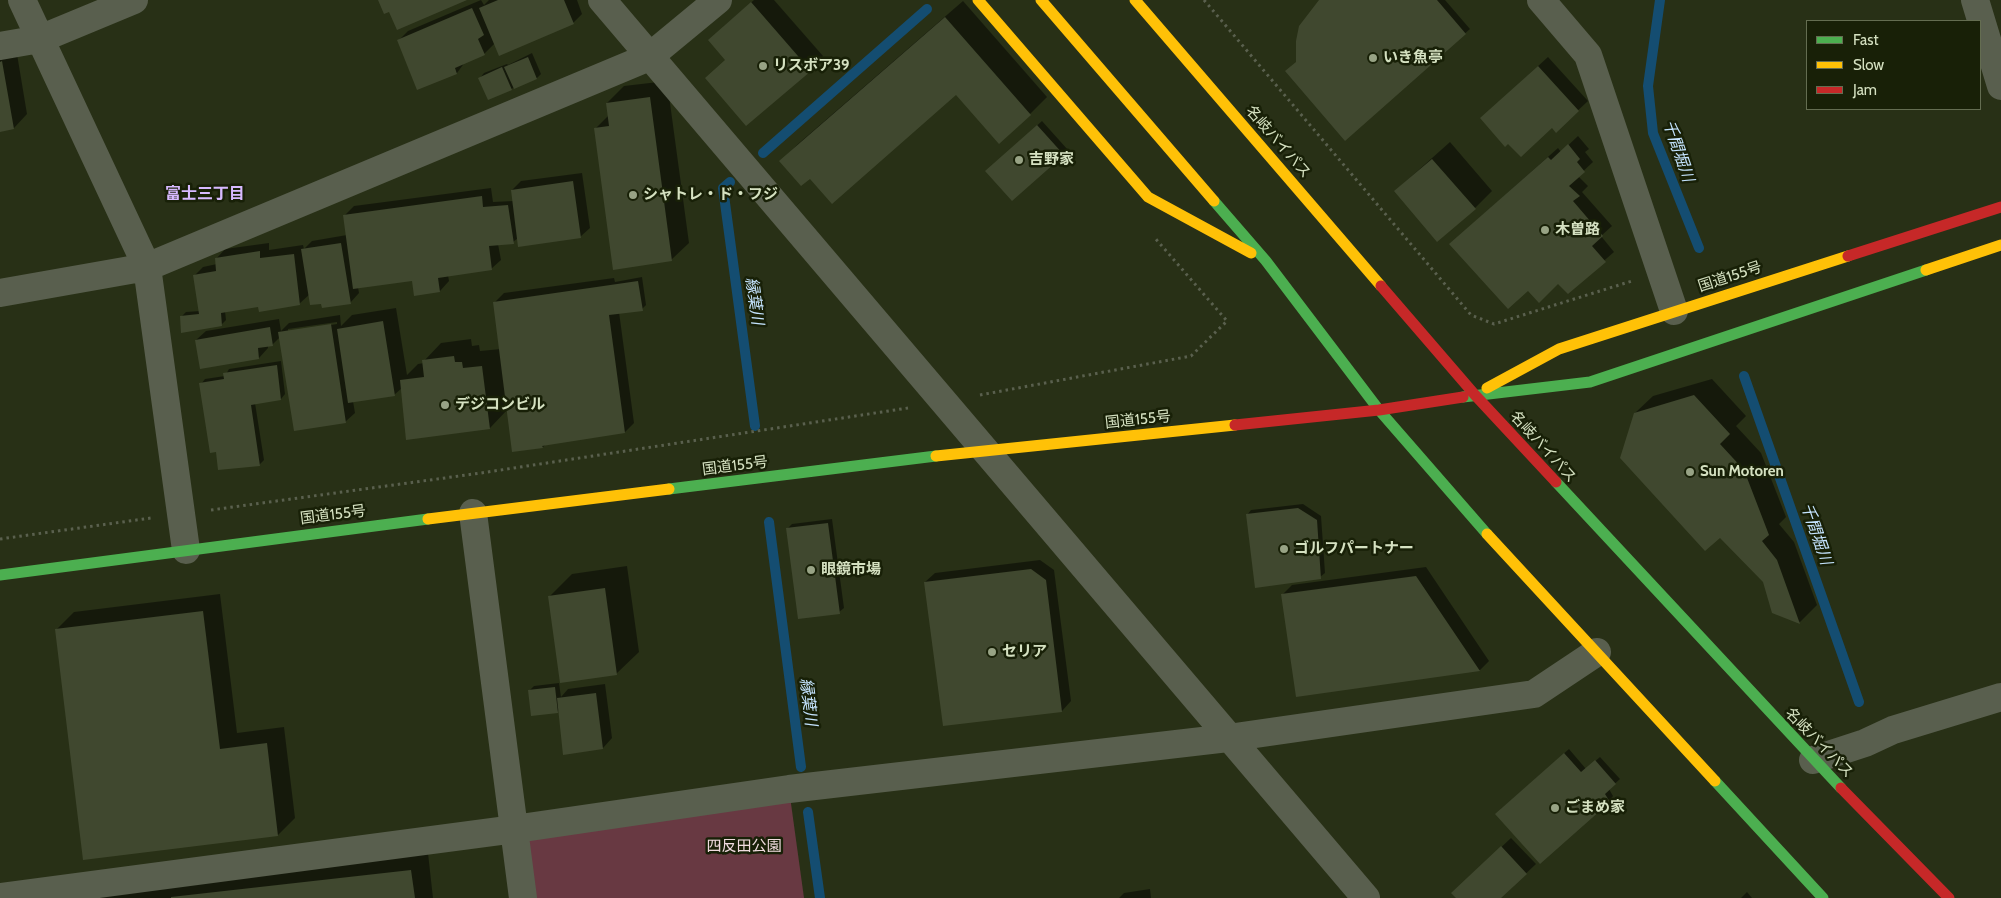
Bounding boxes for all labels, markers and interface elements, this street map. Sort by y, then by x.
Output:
legend [1806,20,1981,110]
text: Fast [1853,31,1878,49]
place label: いき魚亭 [1383,49,1443,67]
marker: いき魚亭 [1367,52,1379,64]
text: Slow [1853,56,1884,74]
place label: リスボア39 [773,57,850,75]
marker: リスボア39 [757,60,769,72]
text: Jam [1853,81,1877,99]
street label: 名岐バイパス [1242,102,1314,182]
water label: 千間堀川 [1659,118,1697,184]
place label: 吉野家 [1029,151,1074,169]
marker: 吉野家 [1013,154,1025,166]
district label: 富士三丁目 [165,184,245,204]
place label: シャトレ・ド・フジ [643,186,778,204]
marker: シャトレ・ド・フジ [627,189,639,201]
place label: 木曽路 [1555,221,1600,239]
marker: 木曽路 [1539,224,1551,236]
street label: 国道155号 [1696,258,1764,296]
water label: 縁葉川 [741,276,767,326]
place label: デジコンビル [455,396,545,414]
marker: デジコンビル [439,399,451,411]
street label: 国道155号 [1104,408,1172,432]
street label: 名岐バイパス [1506,408,1580,486]
street label: 国道155号 [701,453,769,479]
place label: Sun Motoren [1700,463,1784,481]
marker: Sun Motoren [1684,466,1696,478]
water label: 千間堀川 [1797,501,1835,567]
street label: 国道155号 [299,502,367,528]
place label: ゴルフパートナー [1294,540,1414,558]
marker: ゴルフパートナー [1278,543,1290,555]
place label: 眼鏡市場 [821,561,881,579]
marker: 眼鏡市場 [805,564,817,576]
place label: セリア [1002,643,1047,661]
marker: セリア [986,646,998,658]
water label: 縁葉川 [796,677,820,727]
street label: 名岐バイパス [1781,704,1857,782]
place label: ごまめ家 [1565,799,1625,817]
marker: ごまめ家 [1549,802,1561,814]
park label: 四反田公園 [707,838,781,856]

